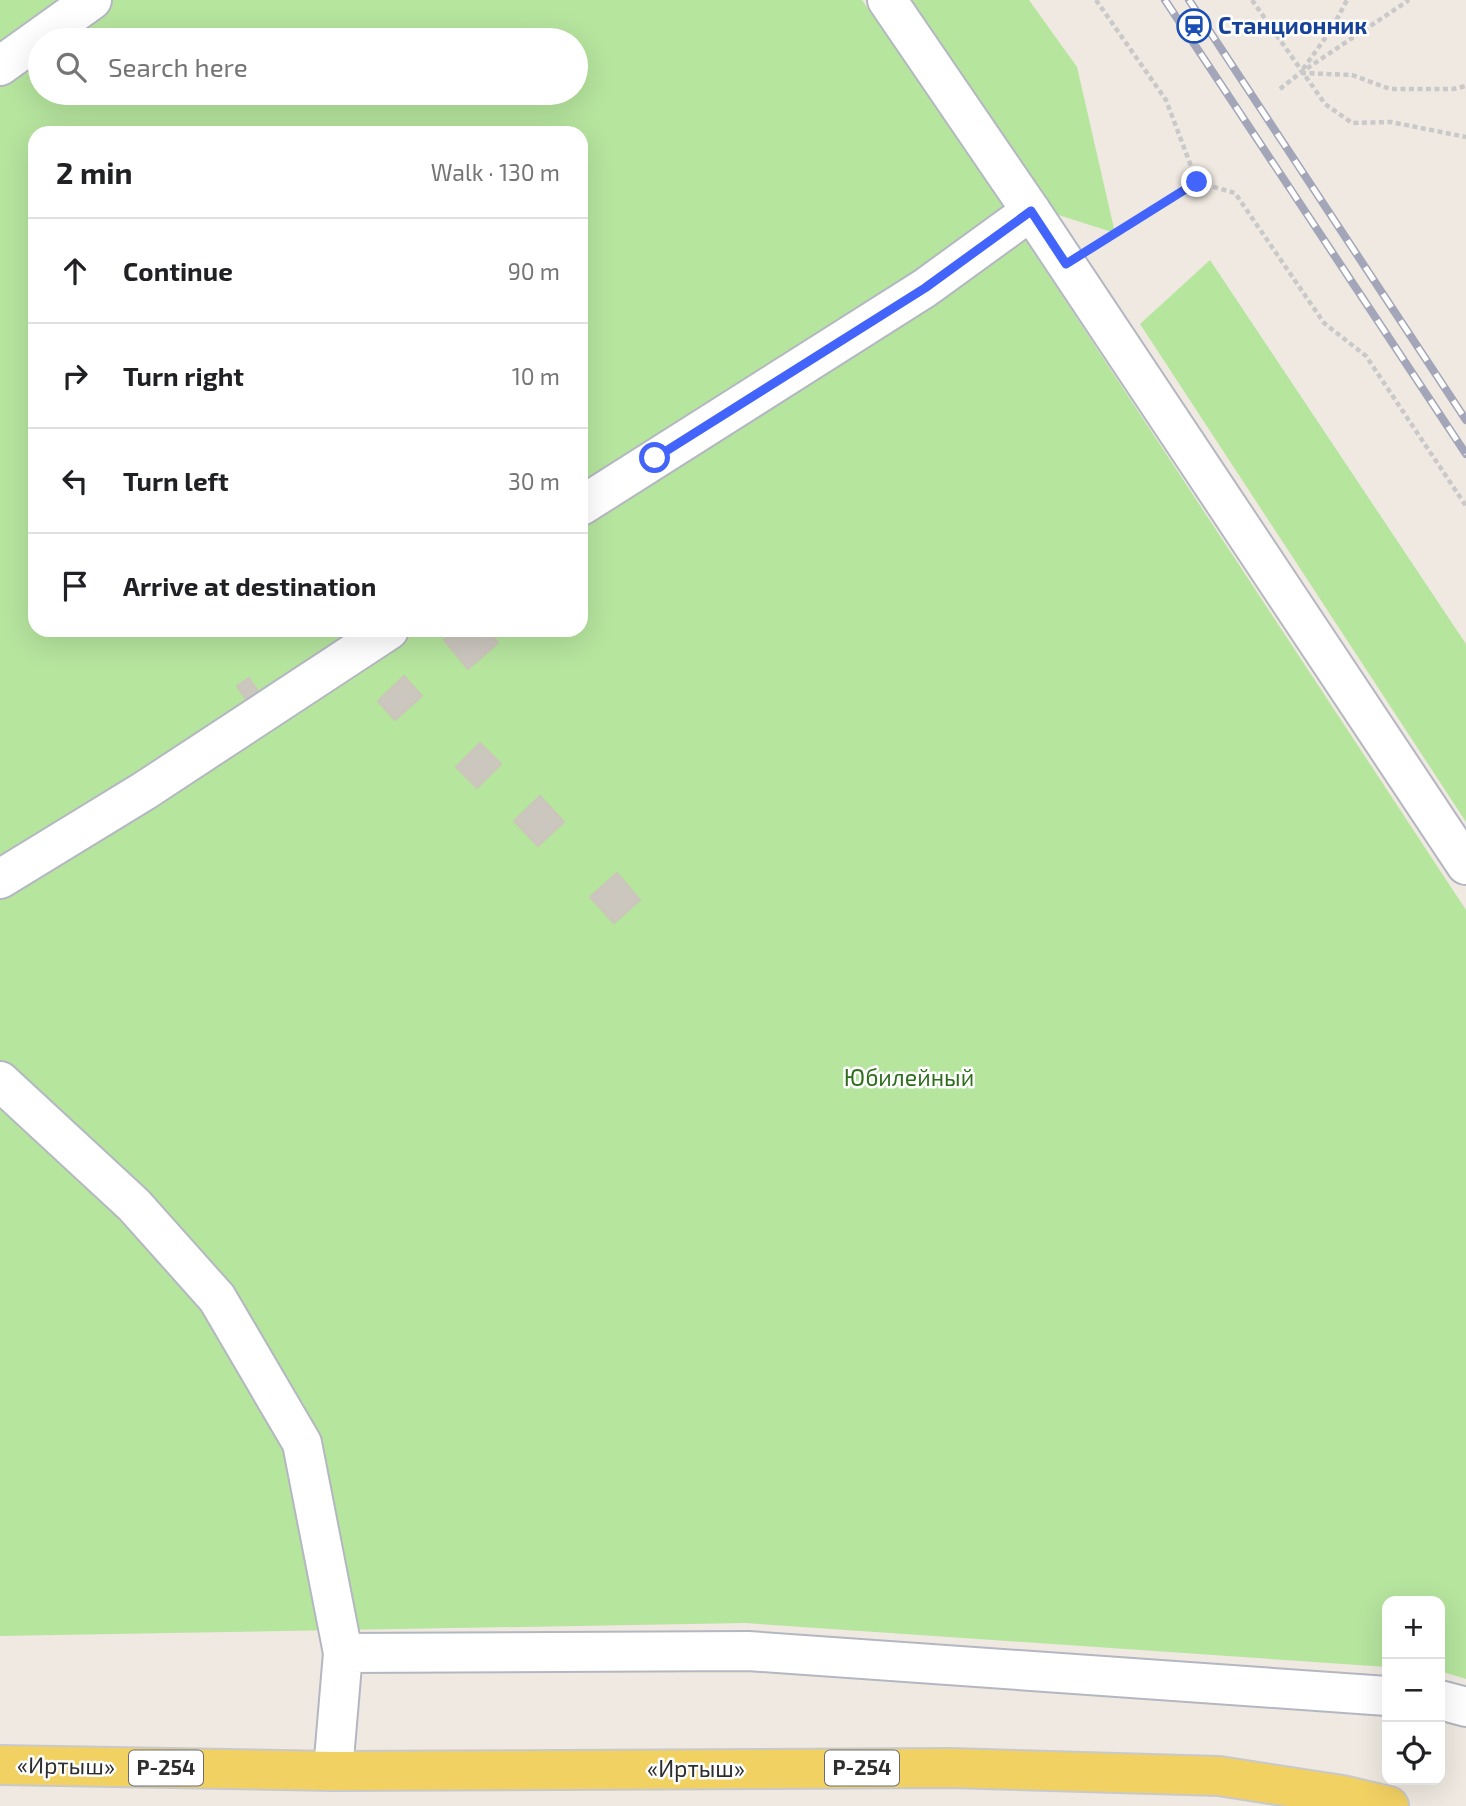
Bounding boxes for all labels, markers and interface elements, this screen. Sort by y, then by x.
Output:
station icon: Станционник [1175,7,1213,45]
place label: Станционник [1218,11,1367,39]
search box [28,28,588,105]
icon: search [52,48,90,86]
text: Search here [108,51,248,82]
text: 2 min [56,154,133,190]
text: Walk · 130 m [431,158,560,186]
route end [1181,166,1212,197]
icon: ahead [56,252,94,290]
text: Continue [123,255,233,286]
text: 90 m [508,257,560,285]
icon: right [56,357,94,395]
text: Turn right [123,360,244,391]
text: 10 m [512,362,560,390]
route start [639,442,670,473]
icon: left [56,462,94,500]
text: Turn left [123,465,229,496]
text: 30 m [508,467,560,495]
icon: arrive [56,567,94,605]
text: Arrive at destination [123,570,376,601]
park label: Юбилейный [844,1063,974,1091]
map controls [1382,1596,1445,1785]
button: + [1382,1596,1445,1659]
button: − [1382,1659,1445,1722]
button: locate [1382,1722,1445,1785]
street label: «Иртыш» [17,1750,115,1780]
road number: Р-254 [129,1750,203,1786]
road number: Р-254 [825,1750,899,1786]
street label: «Иртыш» [647,1754,745,1782]

